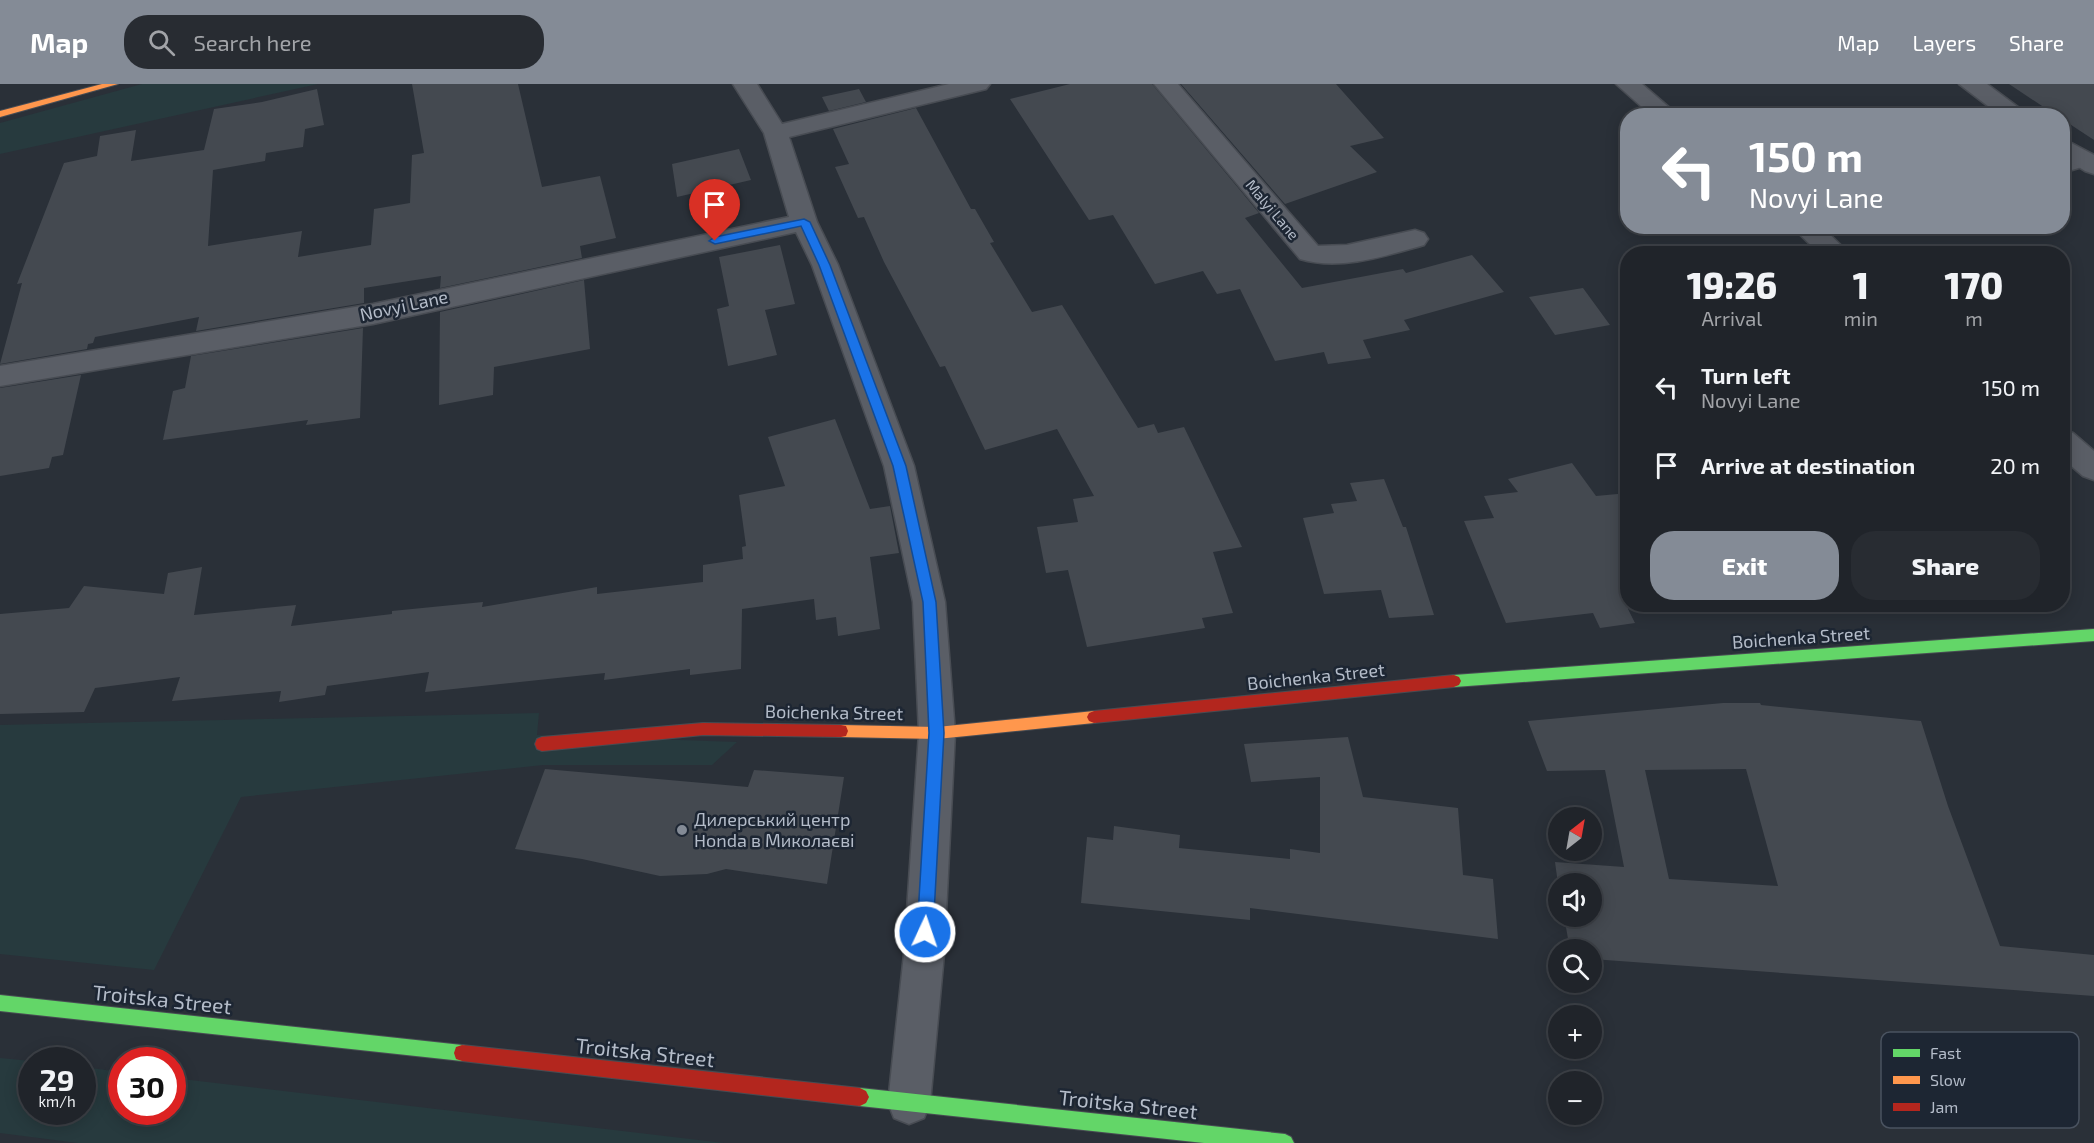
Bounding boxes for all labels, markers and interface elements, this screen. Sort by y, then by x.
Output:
search box [124,15,544,69]
text: Map [30,25,88,59]
icon: search [145,26,178,59]
text: Search here [193,29,312,55]
text: Map [1837,30,1879,55]
text: Layers [1912,30,1976,55]
text: Share [2009,30,2064,55]
text: 150 m [1749,130,1863,180]
icon: left [1650,132,1728,210]
street label: Malyi Lane [1242,176,1303,243]
pin [689,179,740,241]
text: Novyi Lane [1749,181,1883,213]
icon: arrive [698,188,731,221]
text: 19:26 [1687,263,1777,306]
text: 1 [1853,263,1869,306]
text: 170 [1945,263,2003,306]
street label: Novyi Lane [358,285,450,325]
text: Arrival [1701,306,1762,330]
text: min [1844,306,1878,330]
text: m [1965,306,1983,330]
text: Turn left [1701,362,1790,388]
icon: left [1650,371,1683,404]
text: 150 m [1982,374,2040,400]
text: Novyi Lane [1701,388,1801,412]
icon: arrive [1650,449,1683,482]
text: Arrive at destination [1701,452,1915,478]
text: 20 m [1990,452,2040,478]
button: Exit [1650,531,1839,600]
button: Share [1851,531,2040,600]
street label: Boichenka Street [1731,621,1871,653]
street label: Boichenka Street [1246,658,1386,694]
street label: Boichenka Street [765,700,903,724]
north arrow [1548,807,1602,861]
map controls [1548,807,1602,1125]
place label: Дилерський центр Honda в Миколаєві [694,808,855,851]
marker: Дилерський центр Honda в Миколаєві [675,823,689,837]
button: sound [1548,873,1602,927]
position arrow [893,900,957,964]
button: search [1548,939,1602,993]
street label: Troitska Street [91,979,233,1018]
button: + [1548,1005,1602,1059]
street label: Troitska Street [574,1032,716,1071]
legend [1881,1032,2079,1128]
text: Fast [1930,1043,1961,1062]
speed limit sign: 30 [108,1047,186,1125]
text: 29 [39,1061,75,1097]
text: Slow [1930,1070,1966,1089]
button: − [1548,1071,1602,1125]
street label: Troitska Street [1057,1084,1199,1123]
text: km/h [38,1092,76,1110]
text: Jam [1930,1097,1958,1116]

